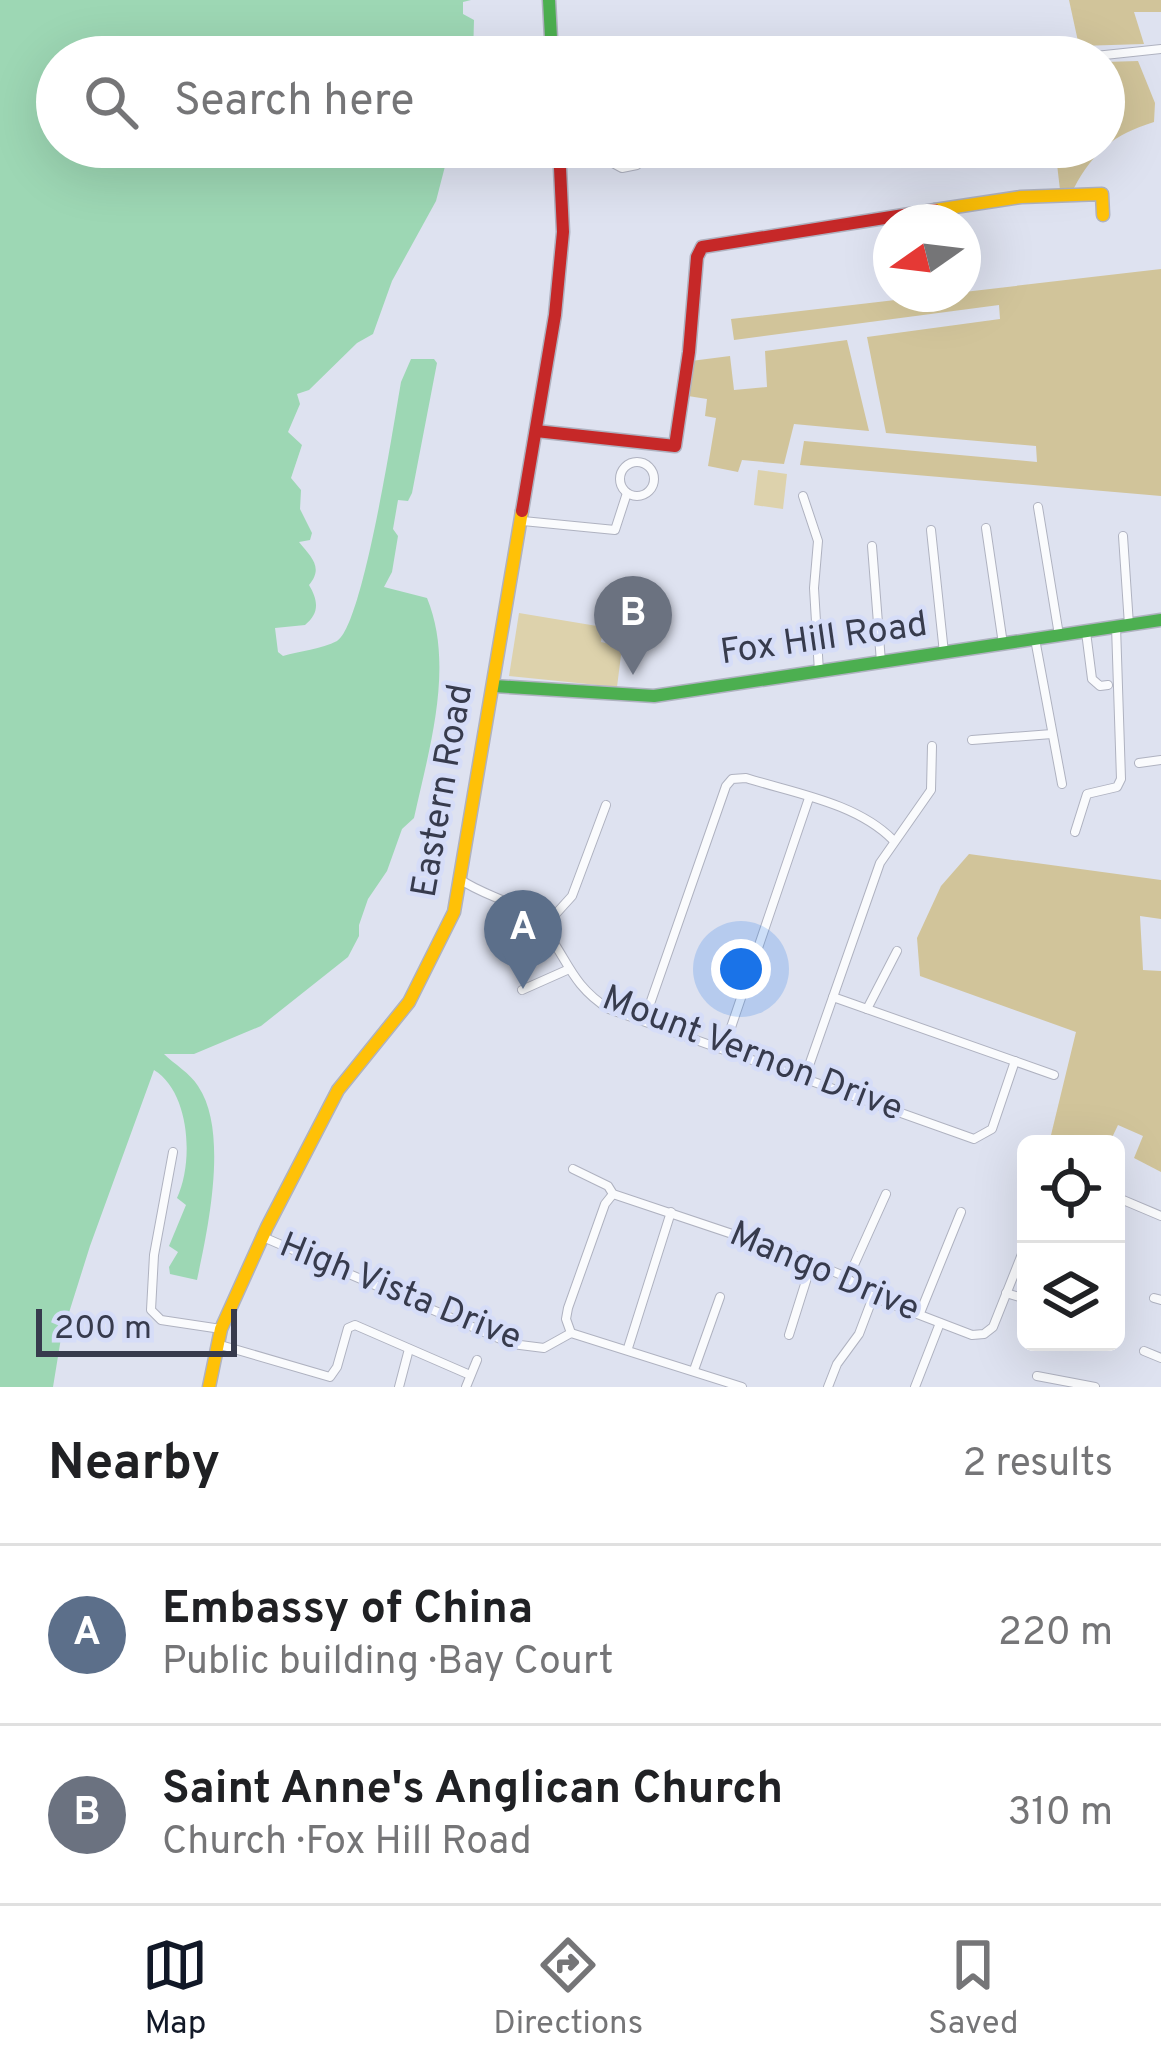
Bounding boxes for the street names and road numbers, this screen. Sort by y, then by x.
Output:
street label: Fox Hill Road [717,603,931,677]
street label: Eastern Road [403,681,485,901]
street label: Mount Vernon Drive [595,976,909,1134]
street label: Mango Drive [722,1212,926,1334]
street label: High Vista Drive [272,1224,528,1362]

